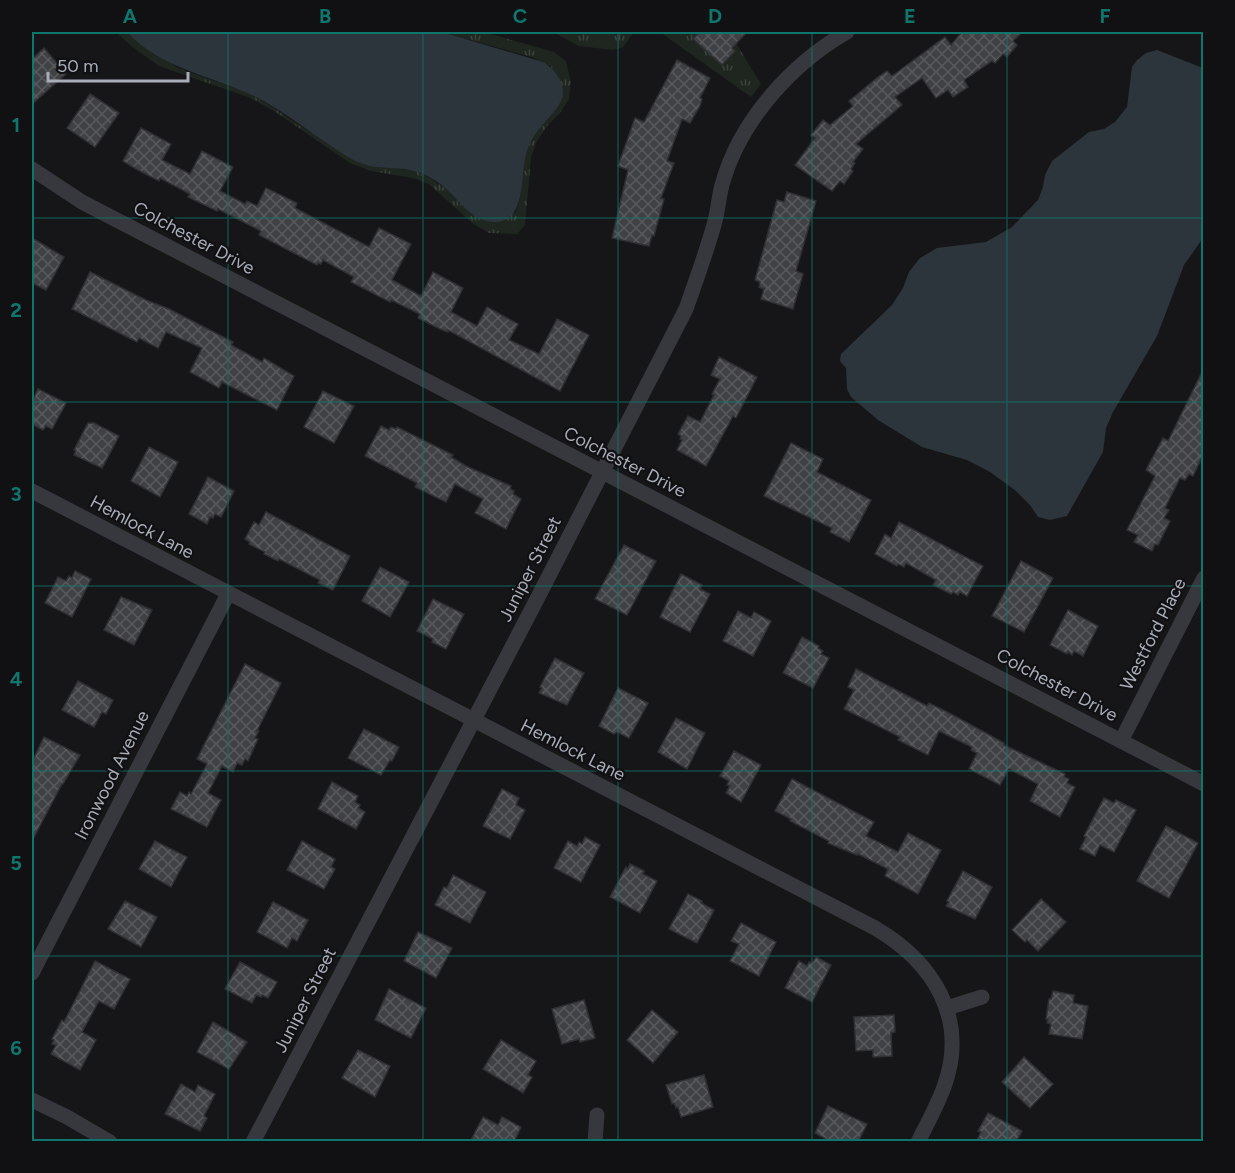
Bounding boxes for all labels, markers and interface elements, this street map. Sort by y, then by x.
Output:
text: A [123,4,138,28]
text: B [319,4,331,28]
text: C [513,4,527,28]
text: D [708,4,722,28]
text: E [904,4,916,28]
text: F [1099,4,1111,28]
scale bar [48,45,188,83]
text: 50 m [57,55,99,77]
text: 1 [12,113,20,137]
street label: Colchester Drive [130,197,259,279]
text: 2 [10,298,22,322]
street label: Colchester Drive [560,422,690,502]
text: 3 [10,482,22,506]
street label: Hemlock Lane [86,490,198,564]
street label: Juniper Street [494,513,566,625]
street label: Westford Place [1115,574,1191,694]
street label: Colchester Drive [993,644,1122,726]
text: 4 [10,667,23,691]
street label: Ironwood Avenue [70,707,154,843]
street label: Hemlock Lane [517,714,629,786]
text: 5 [10,851,22,875]
street label: Juniper Street [269,944,341,1056]
text: 6 [10,1036,22,1060]

